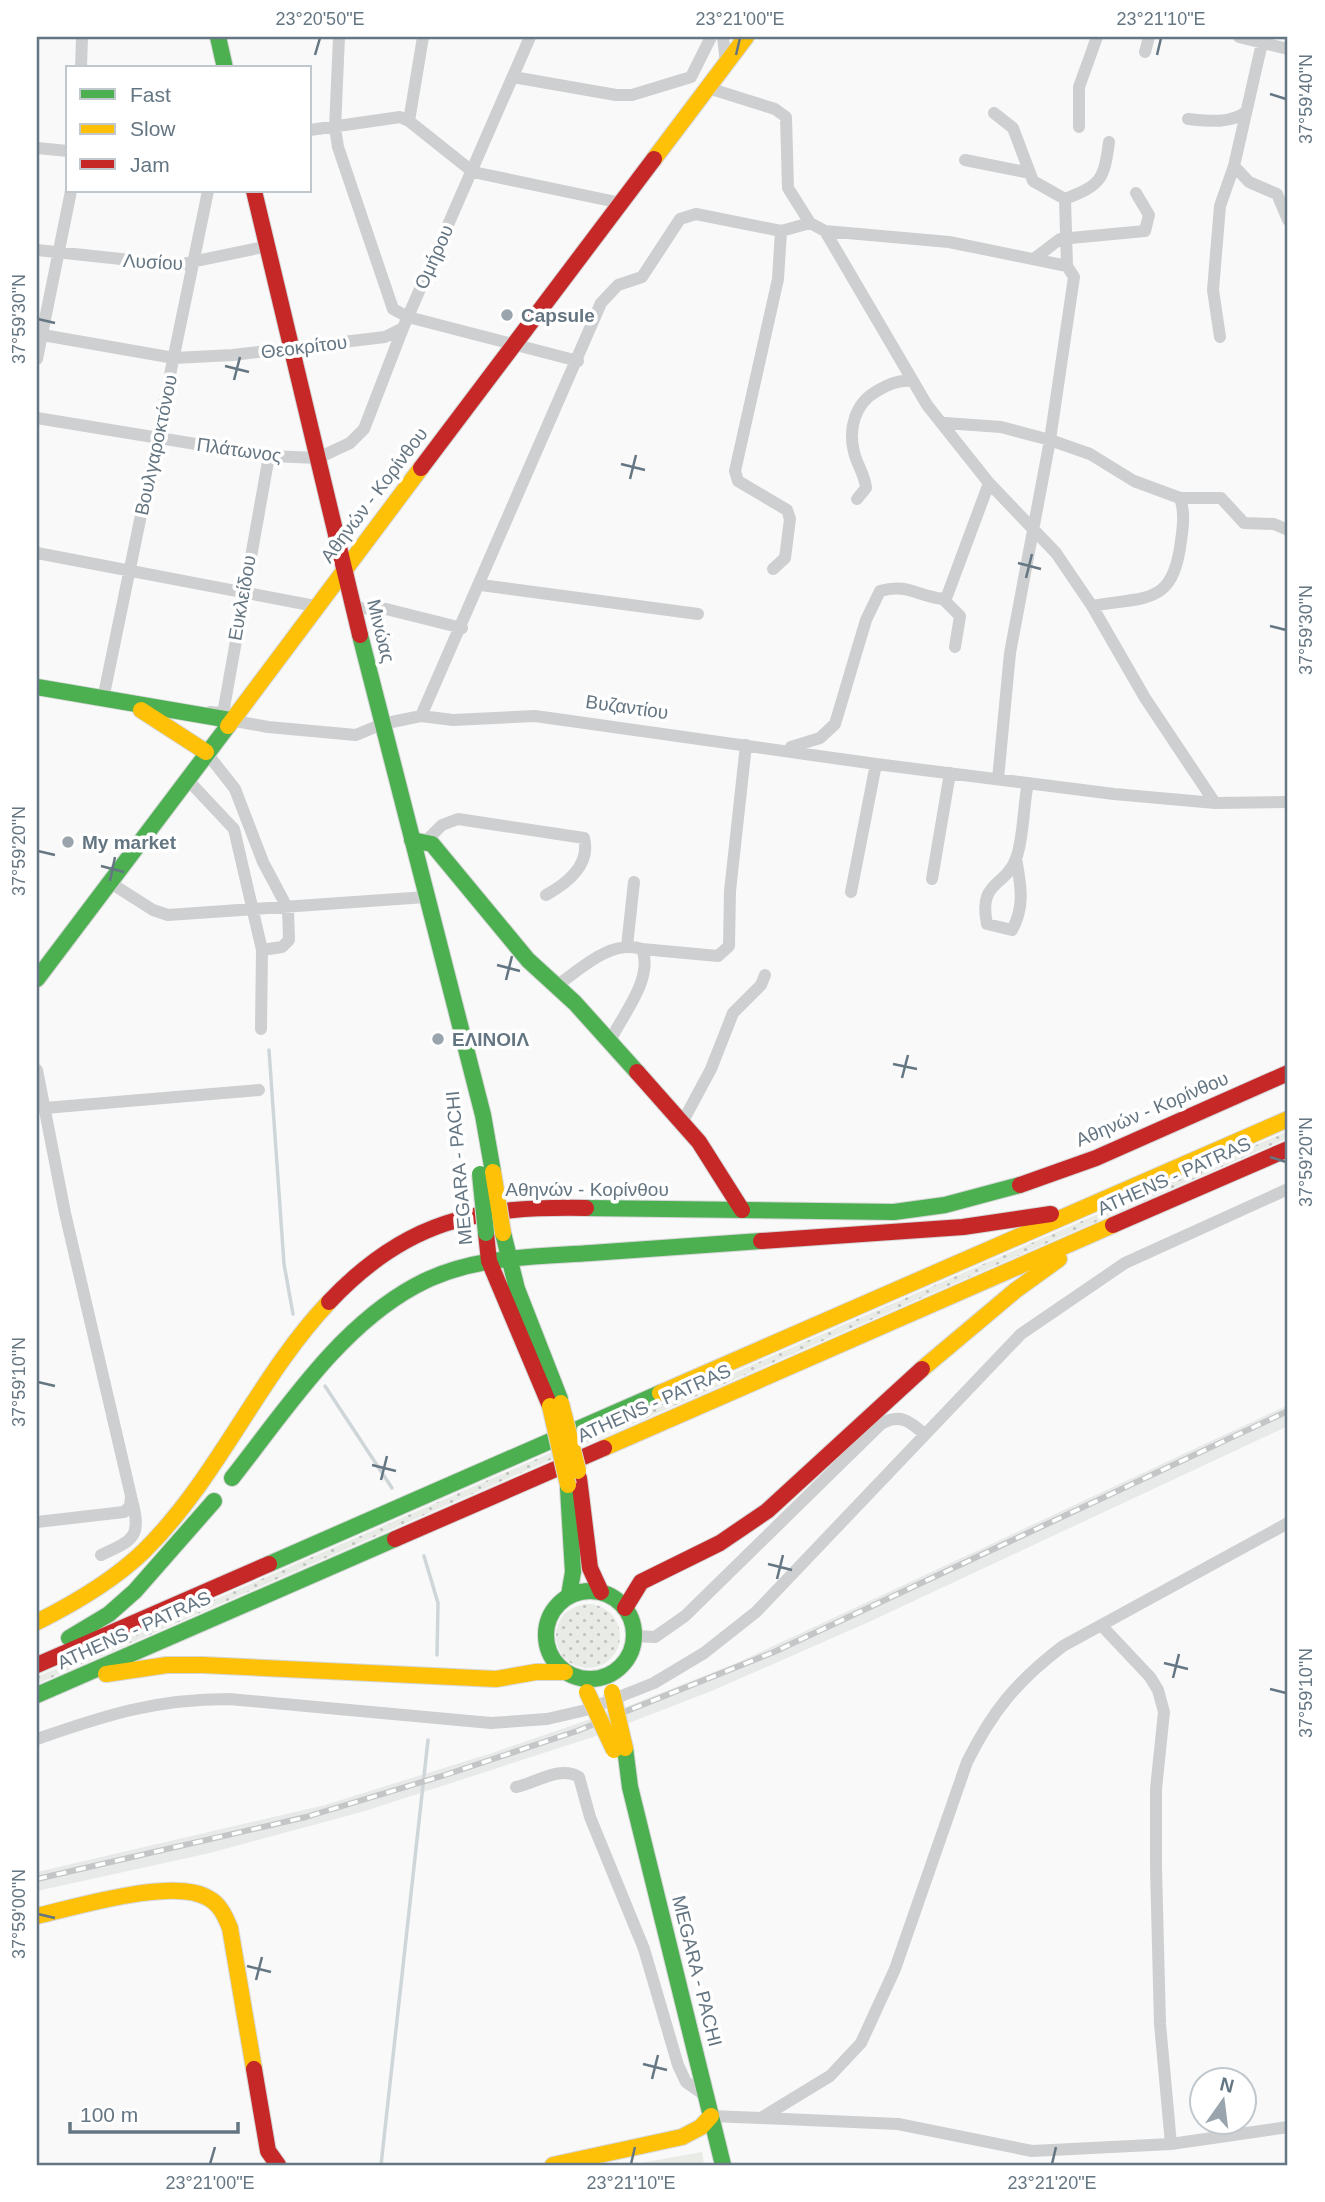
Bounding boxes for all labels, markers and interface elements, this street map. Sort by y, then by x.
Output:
text: 23°20'50"E [275,9,365,29]
text: 23°21'00"E [695,9,785,29]
text: 23°21'10"E [1116,9,1206,29]
text: 37°59'40"N [1296,54,1316,144]
legend [66,66,312,192]
text: Fast [130,83,171,106]
text: Slow [130,117,176,140]
text: Jam [130,153,170,176]
street label: Ομήρου [411,222,457,292]
street label: Λυσίου [122,250,184,274]
text: 37°59'30"N [9,274,29,364]
place label: Capsule [521,305,595,326]
marker: Capsule [499,307,515,323]
street label: Θεοκρίτου [260,331,348,363]
street label: Βουλγαροκτόνου [131,373,181,517]
street label: Αθηνών - Κορίνθου [316,423,432,567]
street label: Πλάτωνος [195,434,283,466]
street label: Ευκλείδου [224,554,260,642]
text: 37°59'30"N [1296,585,1316,675]
street label: Μινώας [363,597,399,665]
street label: Βυζαντίου [584,691,670,723]
text: 37°59'20"N [9,806,29,896]
place label: My market [82,832,177,853]
marker: My market [60,834,76,850]
place label: ΕΛΙΝΟΙΛ [452,1029,529,1050]
marker: ΕΛΙΝΟΙΛ [430,1031,446,1047]
street label: Αθηνών - Κορίνθου [1073,1067,1231,1151]
street label: MEGARA - PACHI [442,1090,476,1246]
text: 37°59'20"N [1296,1117,1316,1207]
street label: ATHENS - PATRAS [1094,1133,1254,1219]
street label: Αθηνών - Κορίνθου [505,1179,669,1200]
text: 37°59'10"N [9,1337,29,1427]
street label: ATHENS - PATRAS [574,1360,734,1446]
street label: ATHENS - PATRAS [54,1587,214,1673]
text: 37°59'10"N [1296,1648,1316,1738]
text: 37°59'00"N [9,1869,29,1959]
street label: MEGARA - PACHI [668,1893,726,2049]
north arrow [1188,2066,1258,2136]
text: N [1218,2073,1236,2097]
scale bar [70,2090,238,2134]
text: 100 m [80,2103,138,2126]
text: 23°21'00"E [165,2173,255,2193]
text: 23°21'10"E [586,2173,676,2193]
text: 23°21'20"E [1007,2173,1097,2193]

